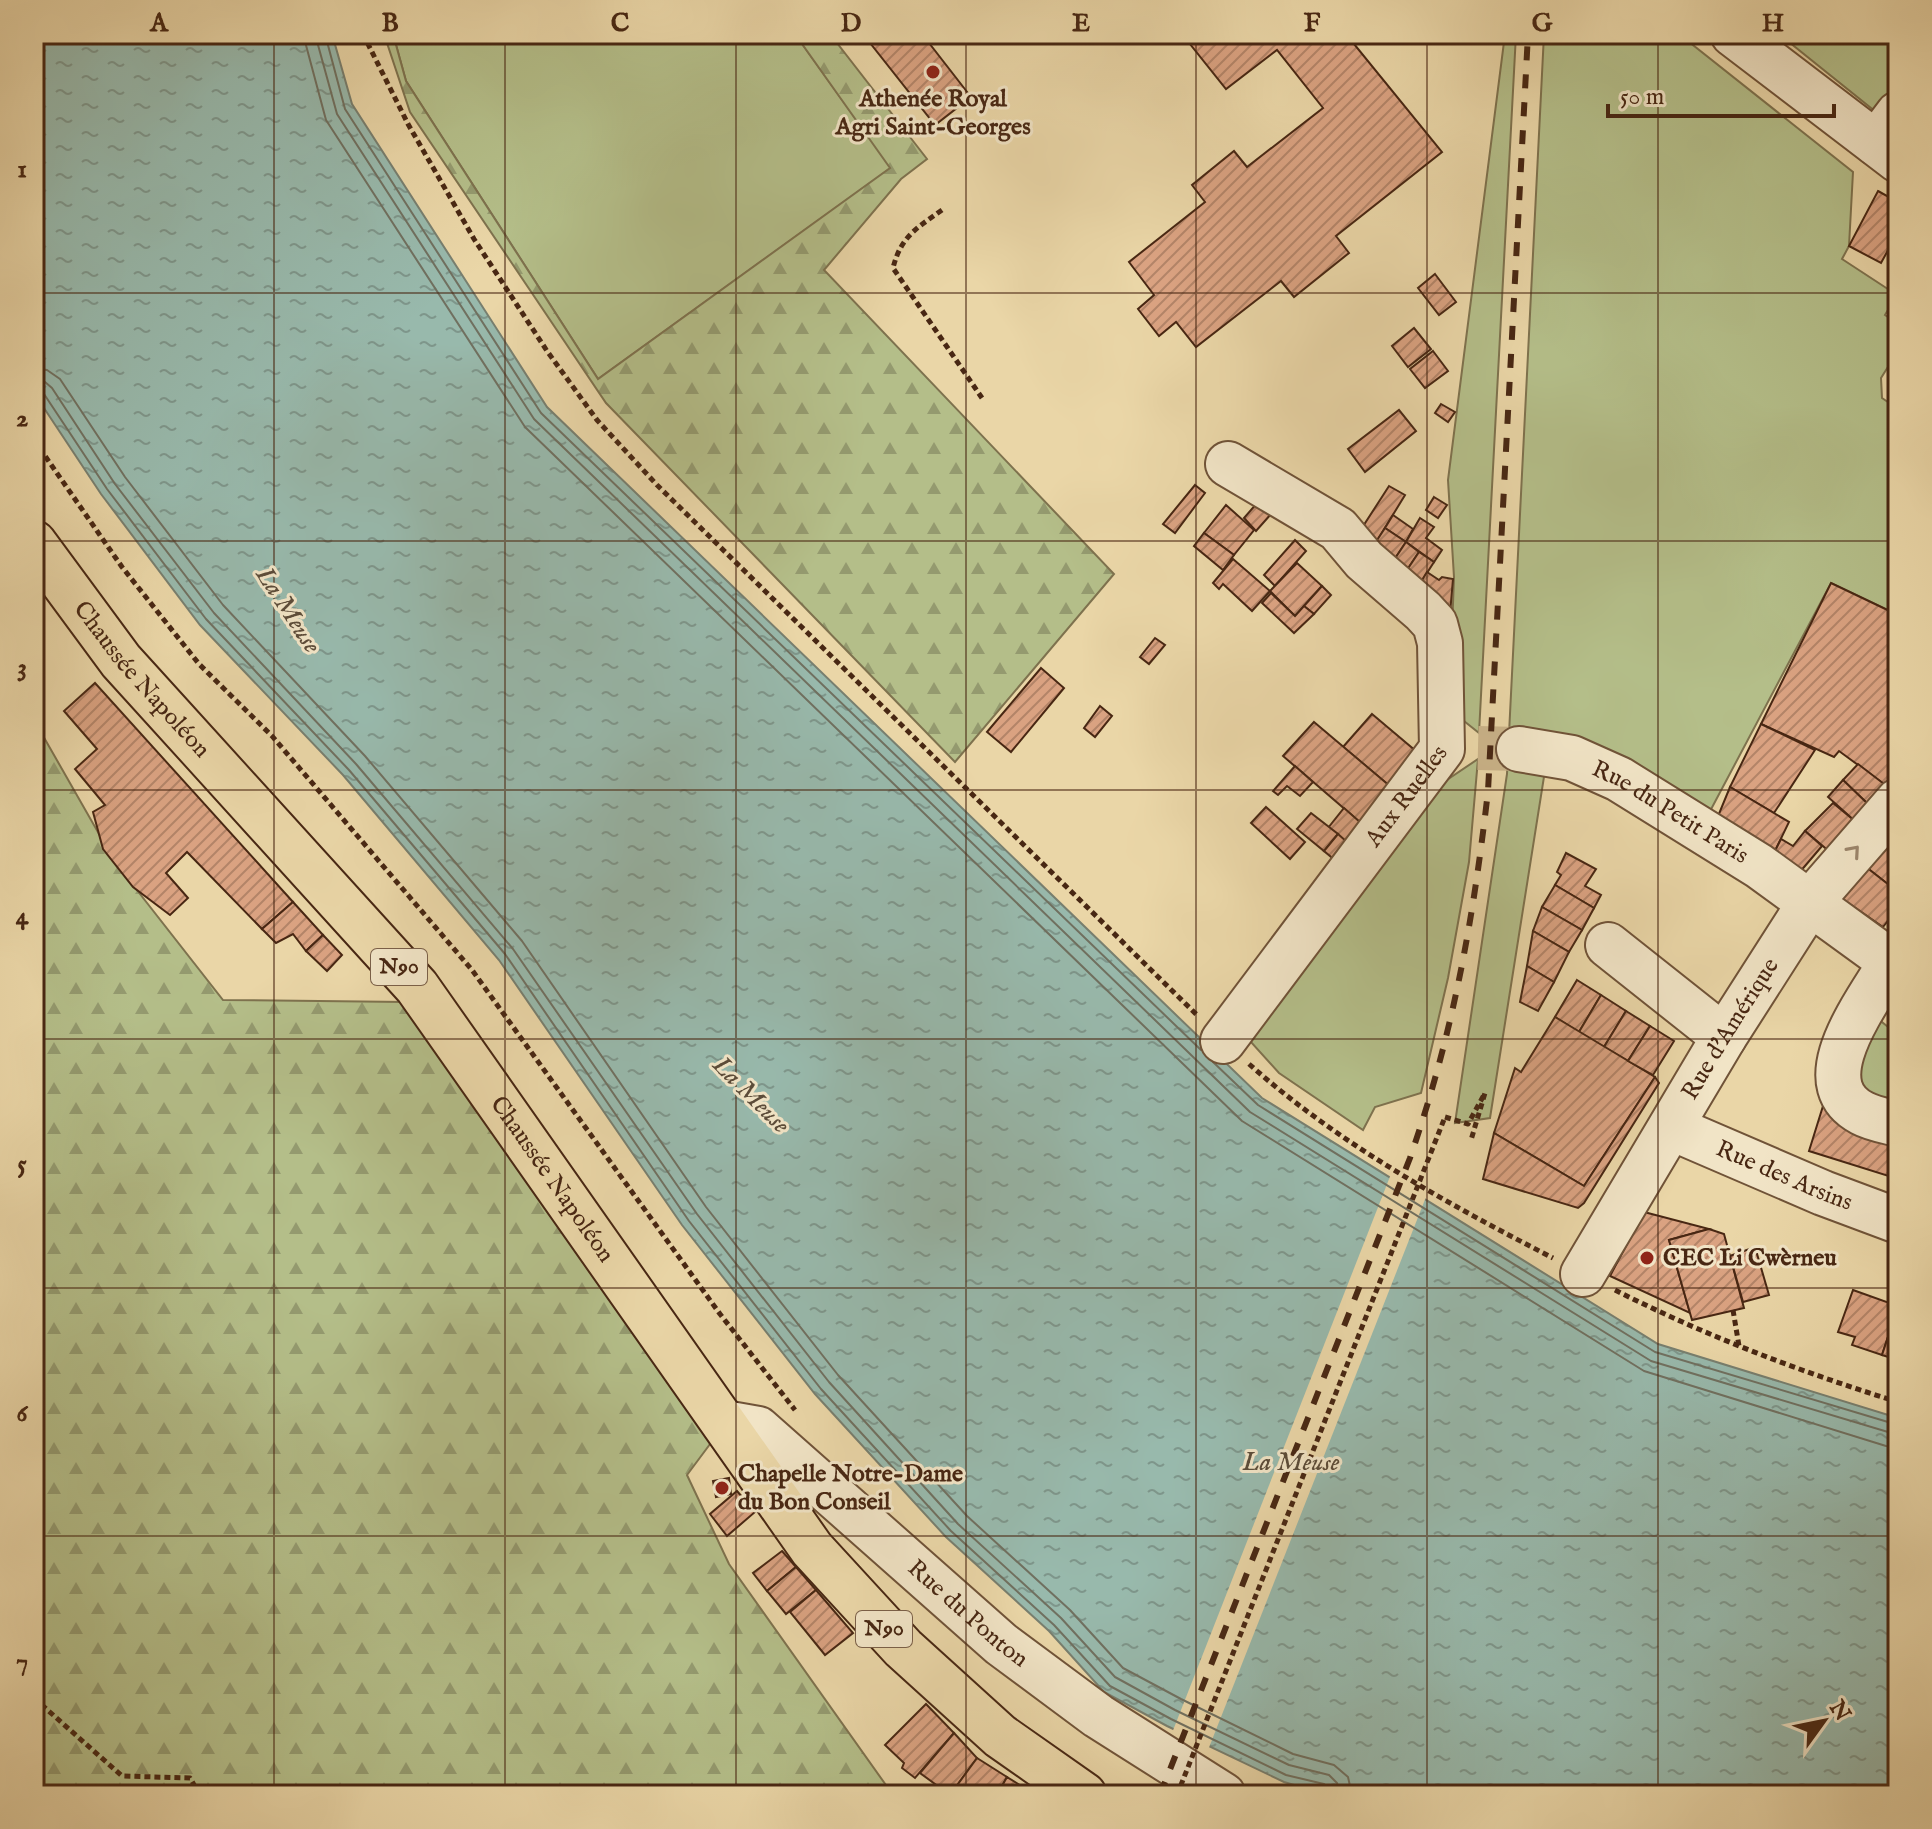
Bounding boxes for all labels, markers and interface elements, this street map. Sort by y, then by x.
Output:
text: A [149,7,169,40]
text: B [381,7,399,40]
text: C [611,7,630,40]
text: D [841,7,862,40]
text: E [1072,7,1090,40]
text: F [1304,7,1321,40]
text: G [1532,7,1553,40]
text: H [1762,7,1784,40]
marker: Athenée Royal Agri Saint-Georges [924,63,942,81]
scale bar [1608,68,1834,118]
text: 50 m [1620,82,1664,113]
place label: Athenée Royal Agri Saint-Georges [834,84,1031,143]
text: 1 [17,153,27,186]
text: 2 [16,402,28,435]
water label: La Meuse [247,560,328,660]
street label: Chaussée Napoléon [67,595,217,765]
text: 3 [17,651,27,684]
street label: Aux Ruelles [1358,739,1455,854]
street label: Rue du Petit Paris [1587,753,1754,871]
one-way arrow [1845,846,1859,861]
text: 4 [16,900,30,933]
road number: N90 [371,949,427,985]
street label: Rue d'Amérique [1675,952,1786,1106]
water label: La Meuse [704,1048,797,1141]
street label: Chaussée Napoléon [483,1090,621,1269]
street label: Rue des Arsins [1711,1133,1857,1218]
text: 5 [17,1148,27,1181]
place label: CEC Li Cwèrneu [1663,1243,1837,1274]
marker: CEC Li Cwèrneu [1638,1249,1656,1267]
text: 6 [17,1397,29,1430]
water label: La Meuse [1242,1446,1340,1479]
place label: Chapelle Notre-Dame du Bon Conseil [738,1459,963,1518]
marker: Chapelle Notre-Dame du Bon Conseil [713,1479,731,1497]
street label: Rue du Ponton [901,1553,1035,1675]
road number: N90 [856,1611,912,1647]
text: 7 [16,1646,28,1679]
north arrow [1784,1681,1864,1761]
text: N [1822,1695,1856,1727]

